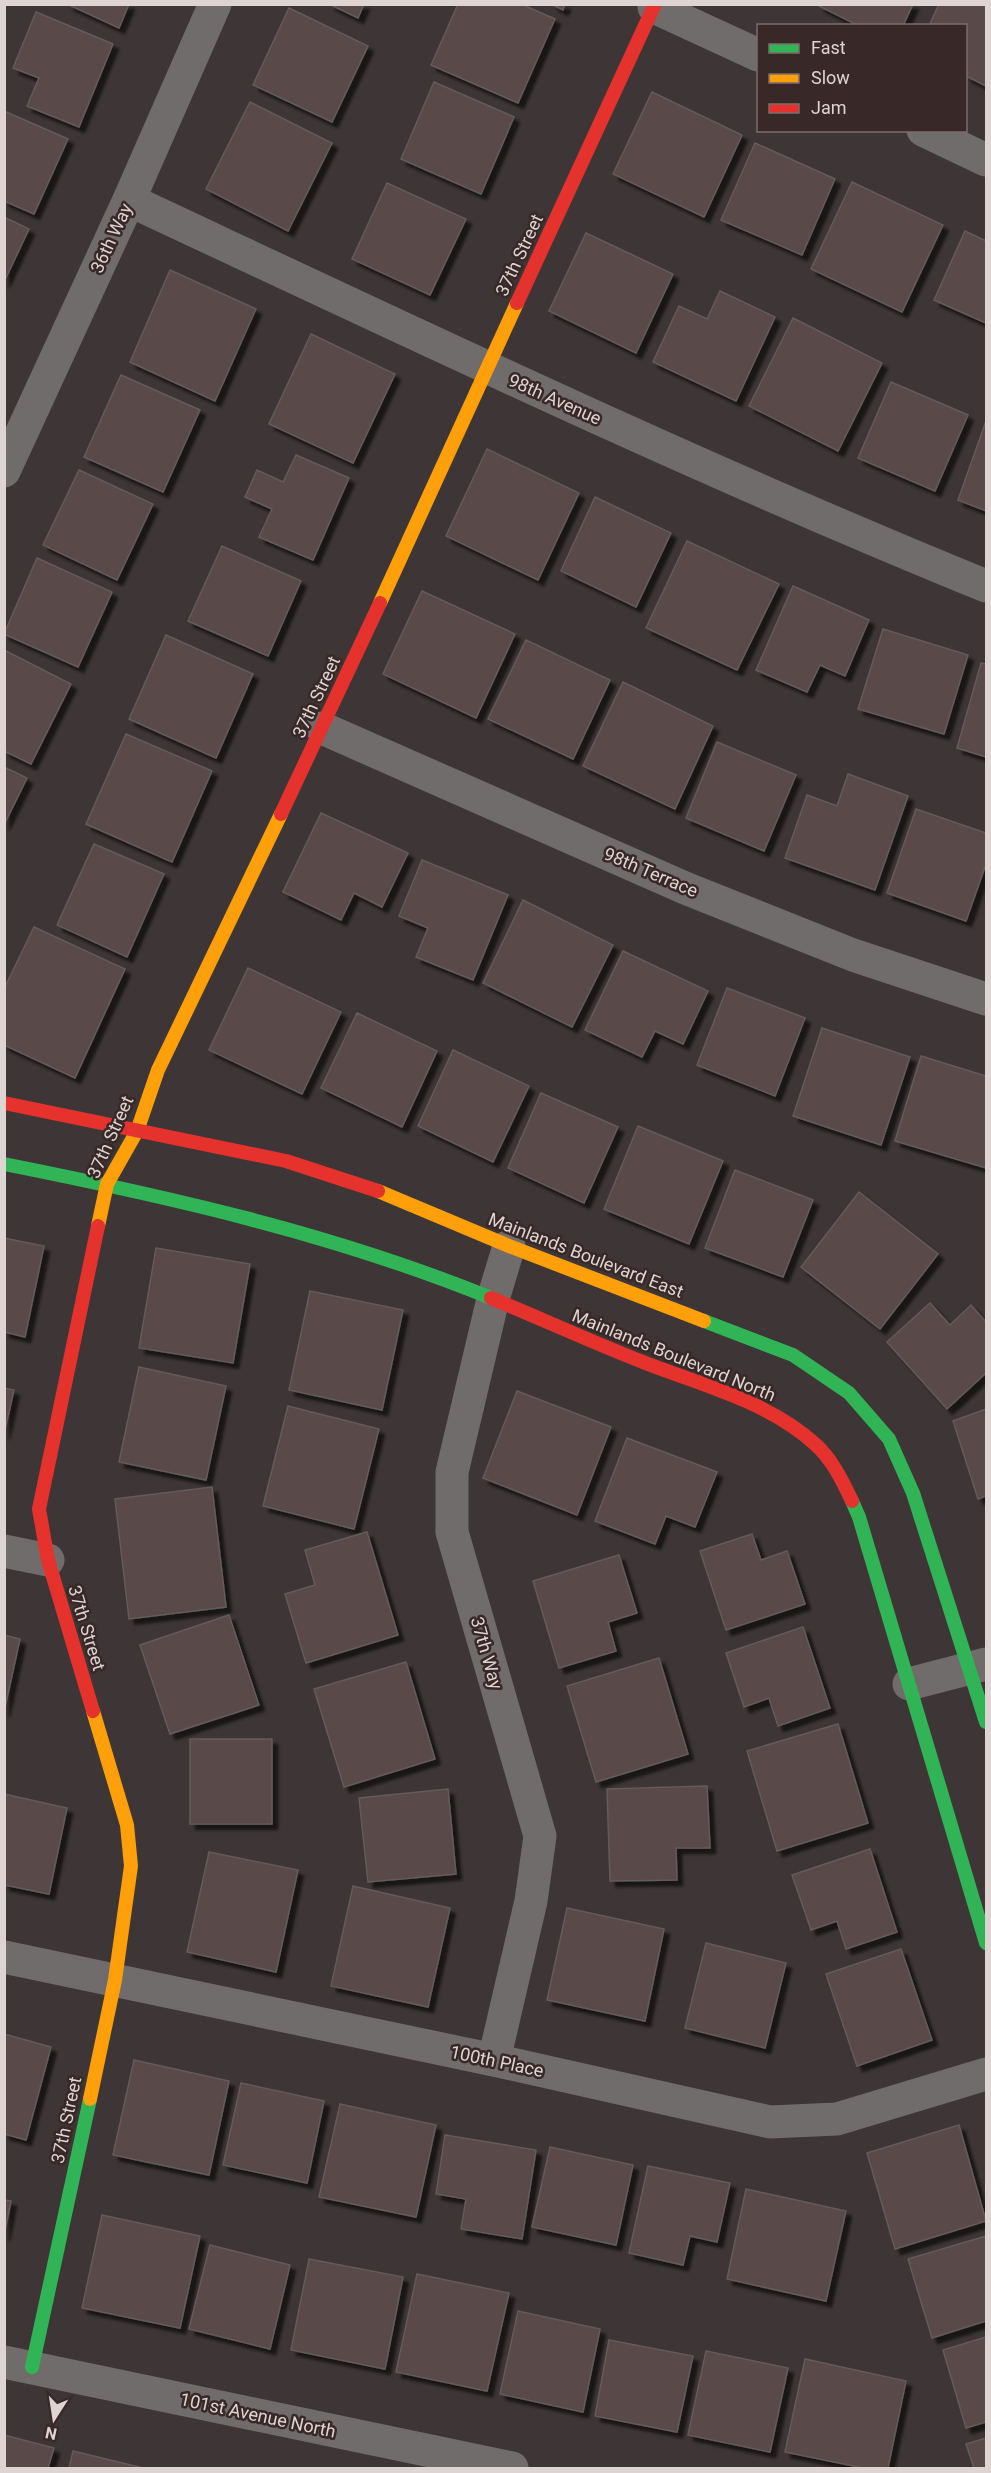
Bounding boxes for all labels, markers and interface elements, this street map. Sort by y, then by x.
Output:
legend [757,24,967,132]
text: Fast [811,37,846,58]
text: Slow [811,67,850,88]
text: Jam [811,97,847,118]
street label: 36th Way [86,199,136,276]
street label: 37th Street [491,211,547,299]
street label: 98th Avenue [505,369,605,429]
street label: 37th Street [288,653,344,741]
street label: 98th Terrace [601,843,701,901]
street label: 37th Street [83,1092,138,1181]
street label: Mainlands Boulevard East [486,1208,687,1302]
street label: Mainlands Boulevard North [569,1305,779,1405]
street label: 37th Street [64,1583,110,1673]
street label: 37th Way [467,1614,507,1692]
street label: 100th Place [448,2041,546,2081]
street label: 37th Street [47,2075,85,2165]
street label: 101st Avenue North [178,2388,338,2442]
north arrow [24,2389,84,2449]
text: N [43,2423,58,2444]

